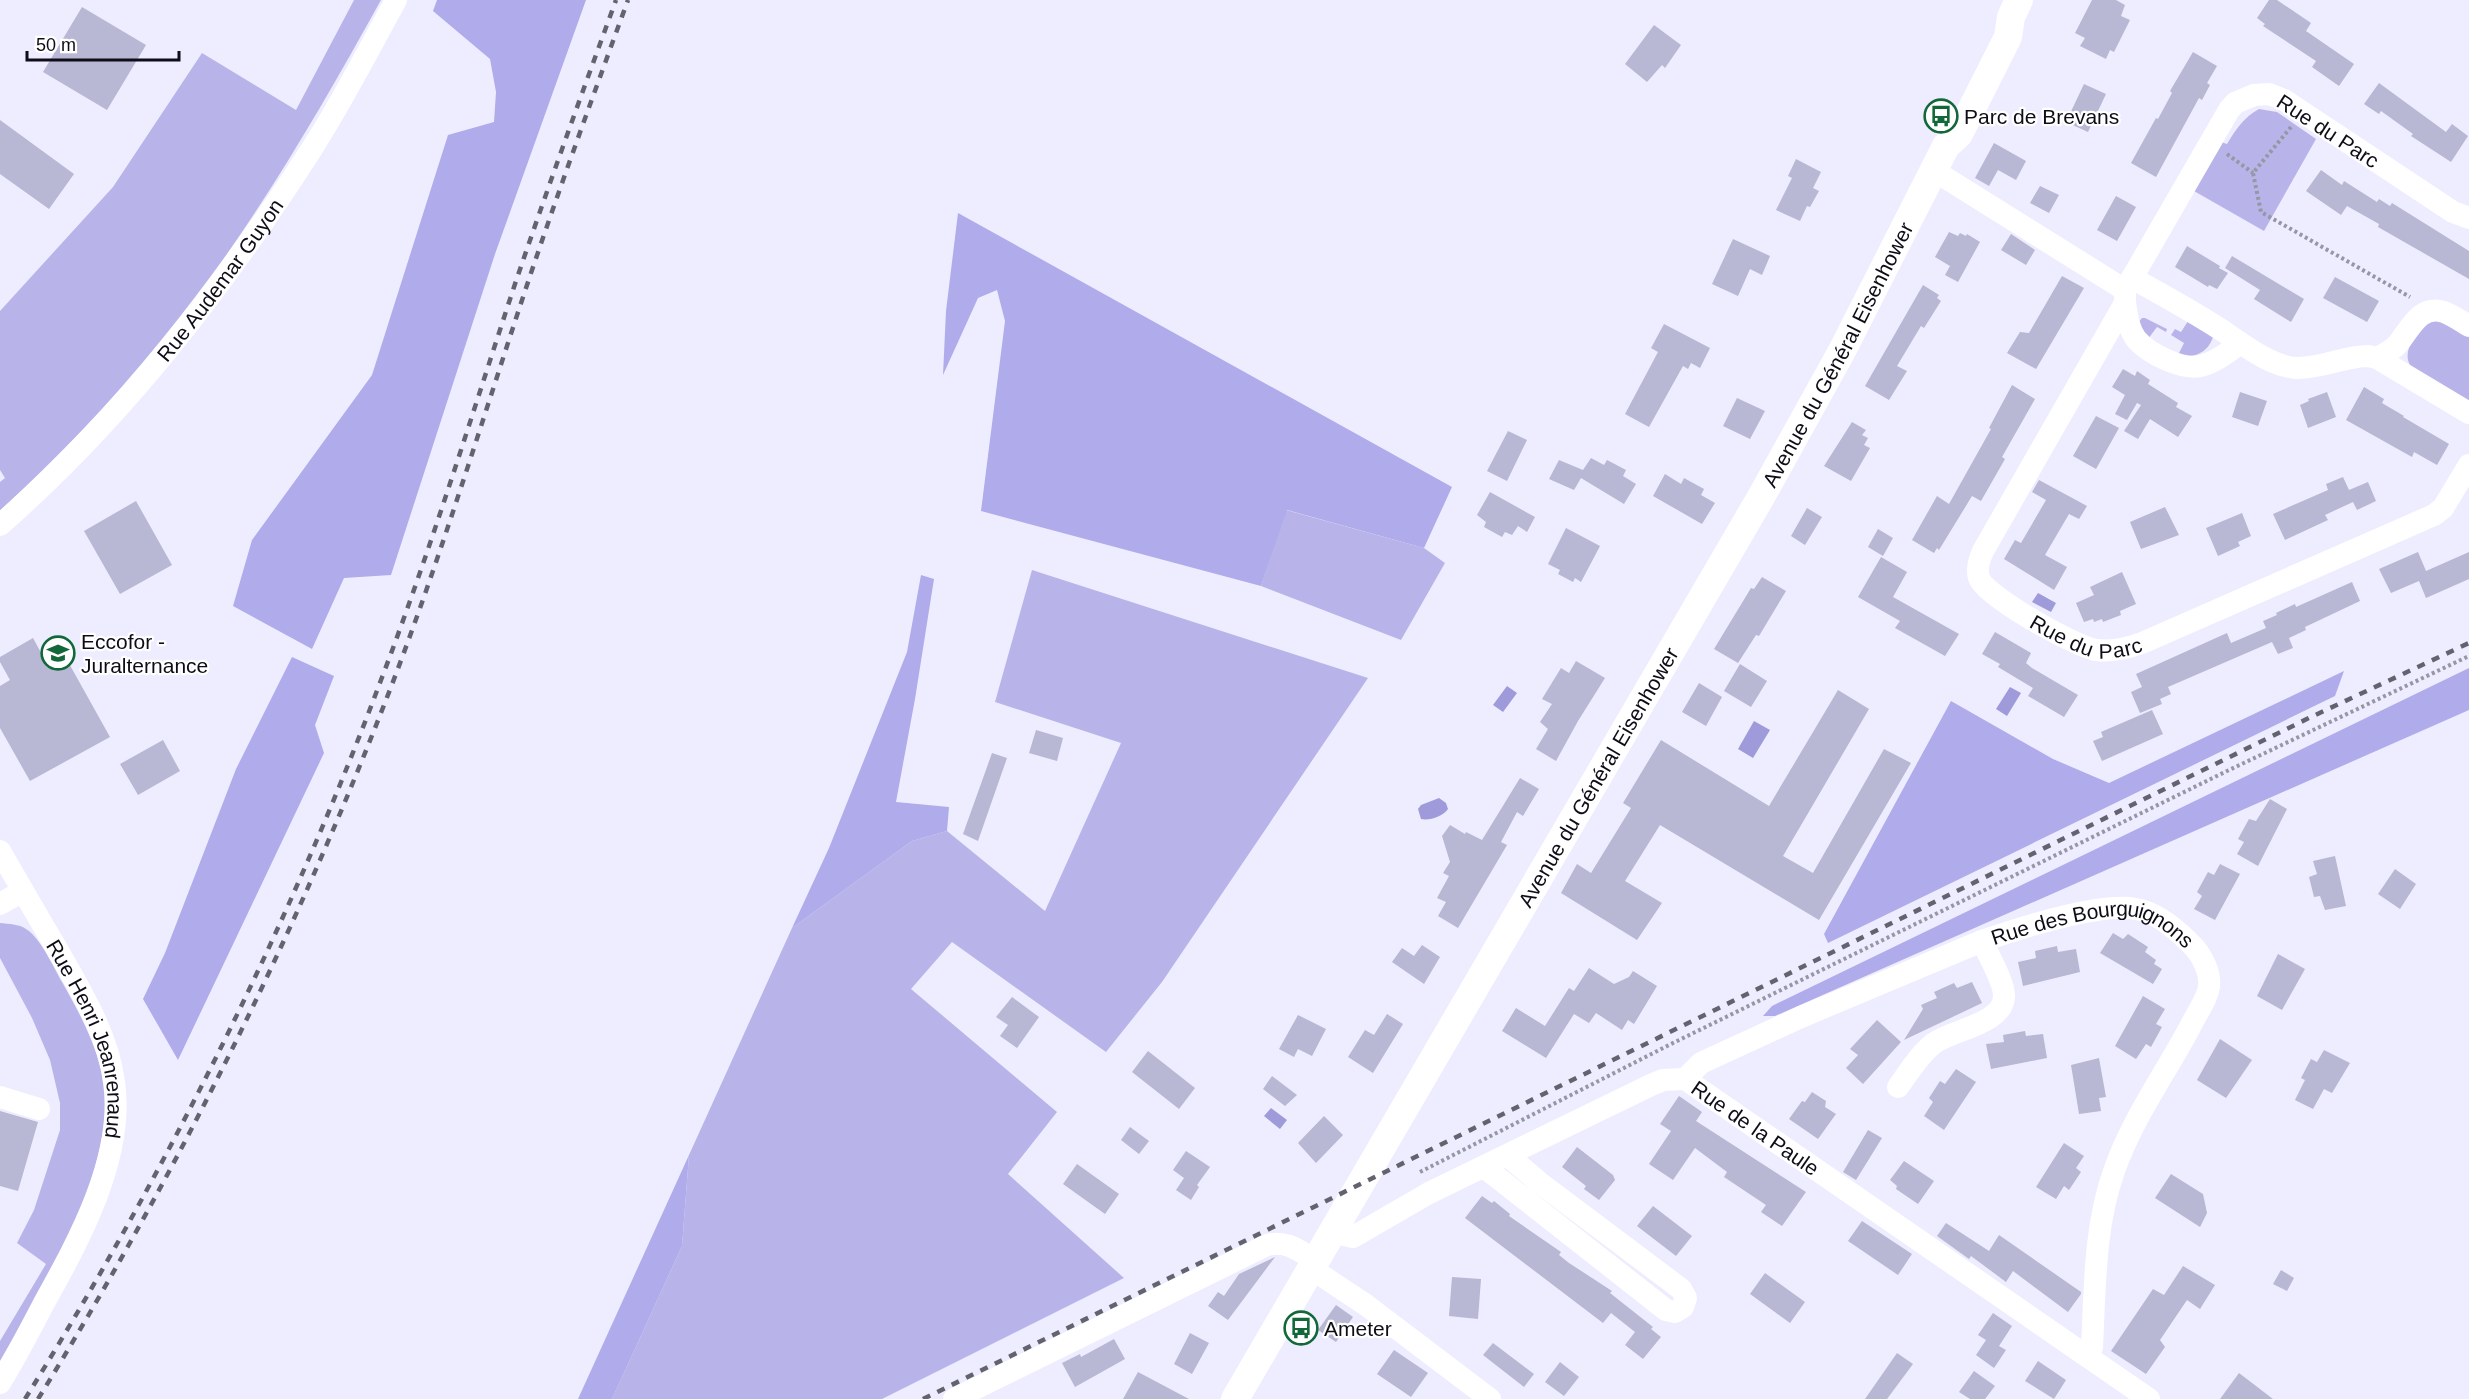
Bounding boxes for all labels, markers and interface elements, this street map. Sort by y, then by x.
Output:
scale bar [27,24,178,62]
text: 50 m [36,35,76,55]
street label: Rue du Parc [2273,90,2383,172]
bus stop icon: Parc de Brevans [1923,98,1959,134]
place label: Parc de Brevans [1964,105,2119,128]
street label: Rue Audemar Guyon [152,194,287,365]
street label: Avenue du Général Eisenhower [1758,218,1917,491]
street label: Rue du Parc [2026,610,2145,662]
place label: Eccofor - Juralternance [81,630,208,677]
school or university icon: Eccofor - Juralternance [40,635,76,671]
street label: Avenue du Général Eisenhower [1513,643,1682,911]
text: Rue des Bourguignons [1988,896,2199,952]
street label: Rue des Bourguignons [1982,930,2196,962]
street label: Rue Henri Jeanrenaud [42,935,127,1140]
street label: Rue de la Paule [1687,1076,1824,1180]
bus stop icon: Ameter [1283,1310,1319,1346]
place label: Ameter [1324,1317,1392,1340]

